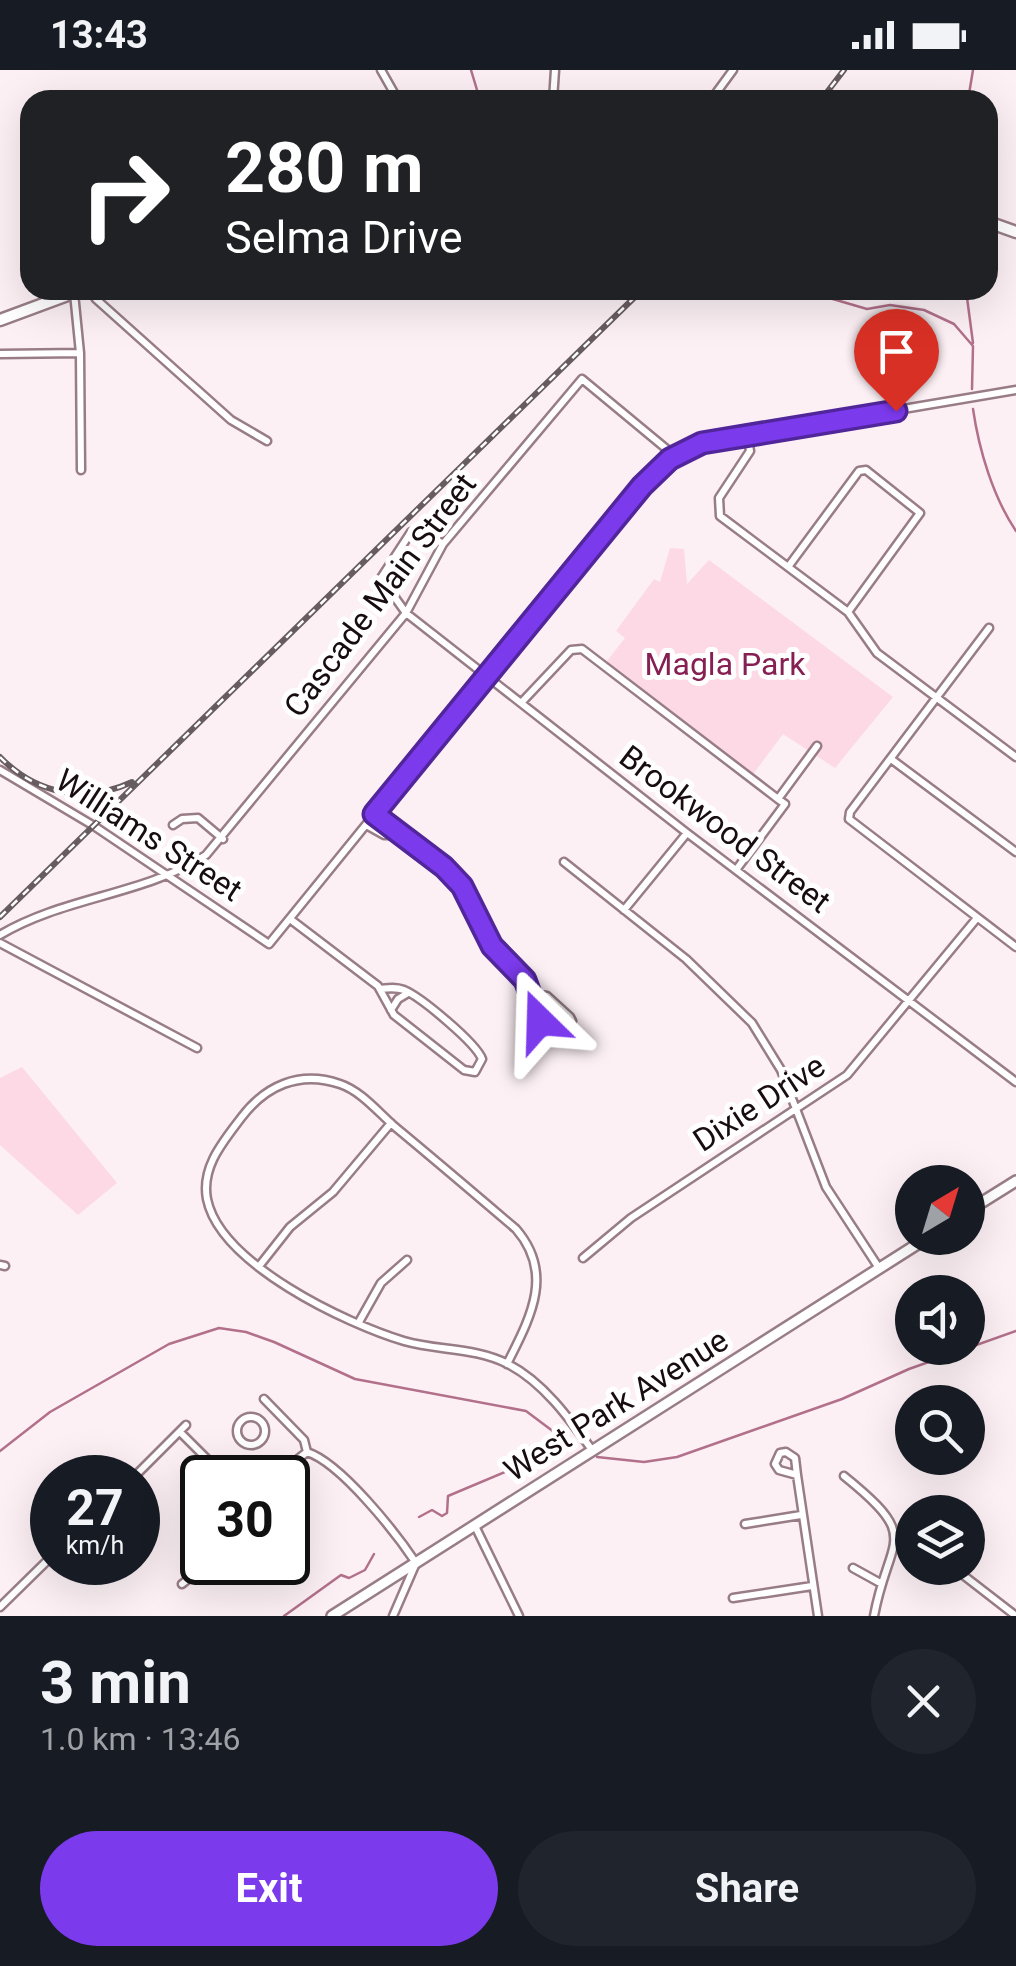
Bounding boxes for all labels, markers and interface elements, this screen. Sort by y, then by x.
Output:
text: 13:43 [50,13,148,57]
text: 280 m [225,127,424,209]
icon: right [60,130,190,260]
text: Selma Drive [225,211,463,264]
pin [854,309,939,412]
icon: arrive [869,324,924,379]
street label: Cascade Main Street [276,466,484,724]
park label: Magla Park [645,645,806,683]
street label: Brookwood Street [612,737,838,921]
street label: Williams Street [49,761,249,909]
position arrow [488,969,592,1073]
street label: Dixie Drive [686,1046,832,1160]
north arrow [895,1165,985,1255]
map controls [895,1165,985,1585]
button: sound [895,1275,985,1365]
street label: West Park Avenue [497,1321,735,1489]
button: search [895,1385,985,1475]
speed limit sign: 30 [180,1455,310,1585]
text: 27 [66,1479,124,1537]
button: layers [895,1495,985,1585]
text: km/h [66,1531,124,1560]
text: 3 min [40,1647,191,1718]
button: close [871,1649,976,1754]
text: 1.0 km · 13:46 [40,1720,241,1758]
button: Exit [40,1831,498,1946]
button: Share [518,1831,976,1946]

